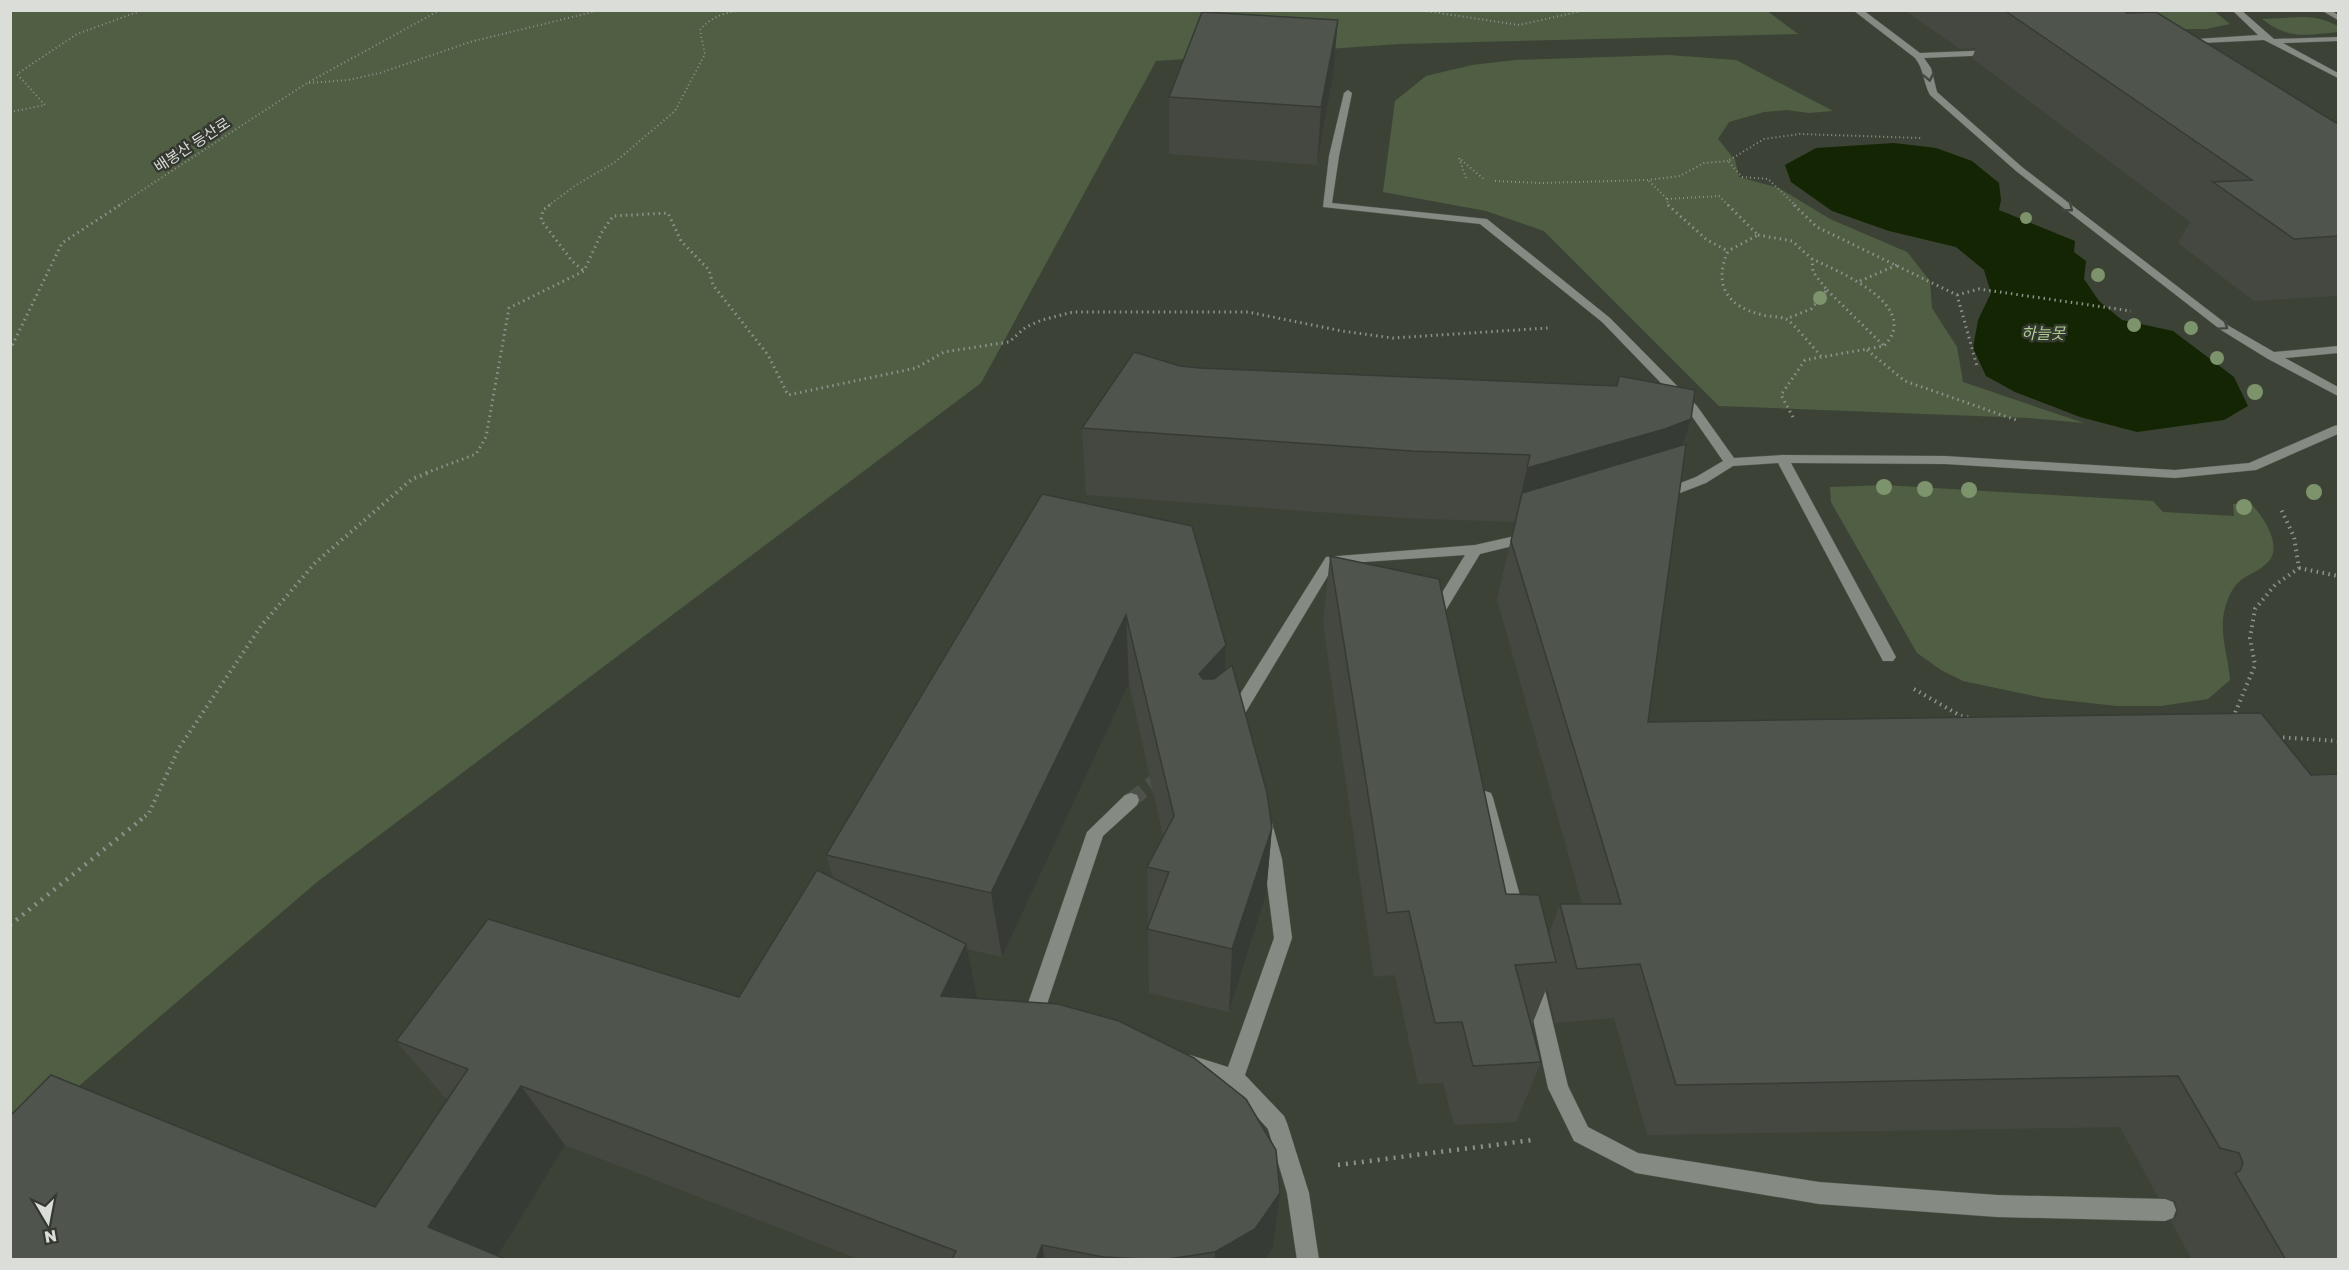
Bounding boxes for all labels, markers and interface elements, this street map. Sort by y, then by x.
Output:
one-way arrow [1922,72,1935,82]
street label: 배봉산 등산로 [150,113,233,175]
one-way arrow [2062,201,2073,212]
one-way arrow [2218,319,2229,330]
water label: 하늘못 [2021,323,2066,343]
north arrow [18,1192,78,1252]
text: N [43,1226,58,1248]

